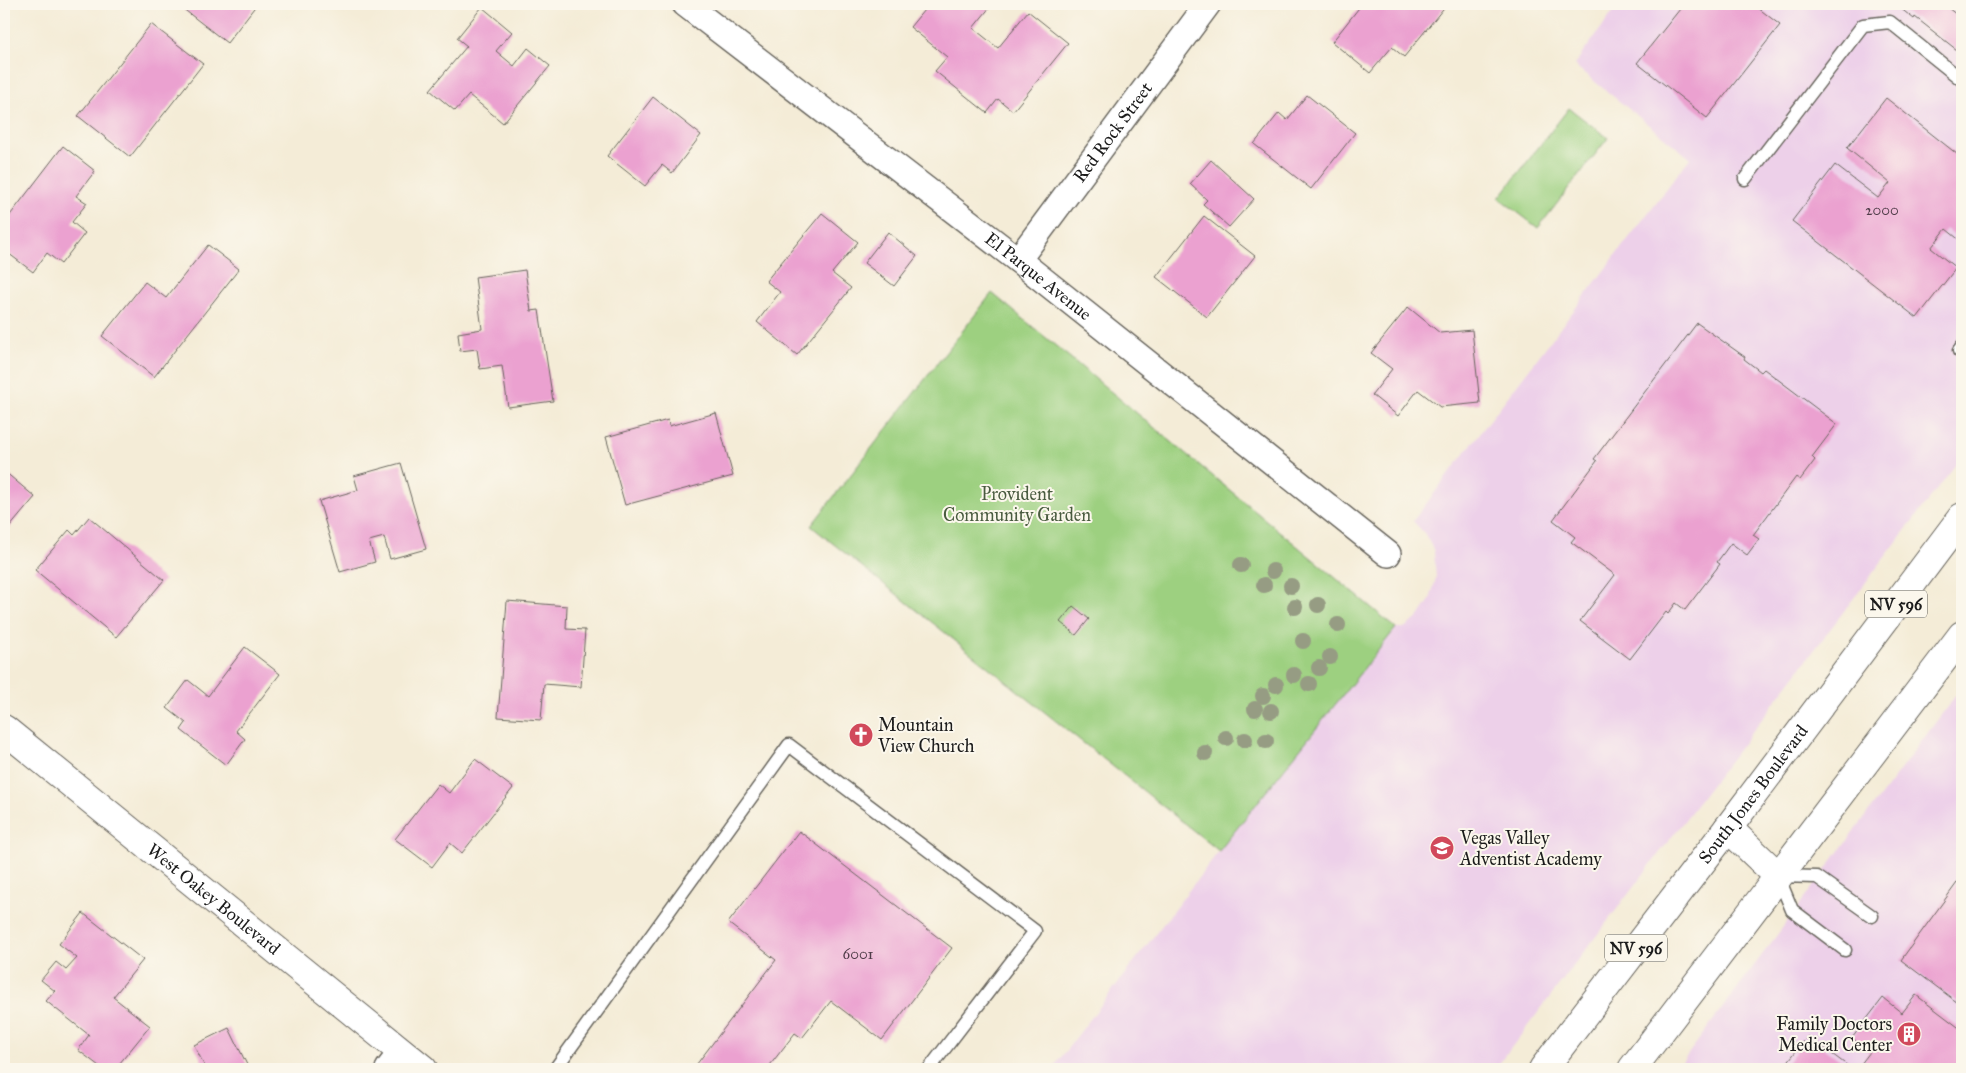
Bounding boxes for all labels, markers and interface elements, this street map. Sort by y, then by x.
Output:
street label: Red Rock Street [1068,77,1158,187]
house number: 2000 [1865,201,1899,219]
street label: El Parque Avenue [980,228,1096,325]
park label: Provident Community Garden [943,483,1091,526]
road number: NV 596 [1865,590,1927,618]
place label: Mountain View Church [877,714,975,757]
street label: South Jones Boulevard [1694,720,1813,868]
church icon: Mountain View Church [848,722,874,748]
place label: Vegas Valley Adventist Academy [1459,827,1602,870]
school or university icon: Vegas Valley Adventist Academy [1429,835,1455,861]
street label: West Oakey Boulevard [143,839,285,960]
road number: NV 596 [1605,934,1667,961]
house number: 6001 [843,945,874,963]
place label: Family Doctors Medical Center [1776,1013,1892,1056]
building icon: Family Doctors Medical Center [1896,1021,1922,1047]

